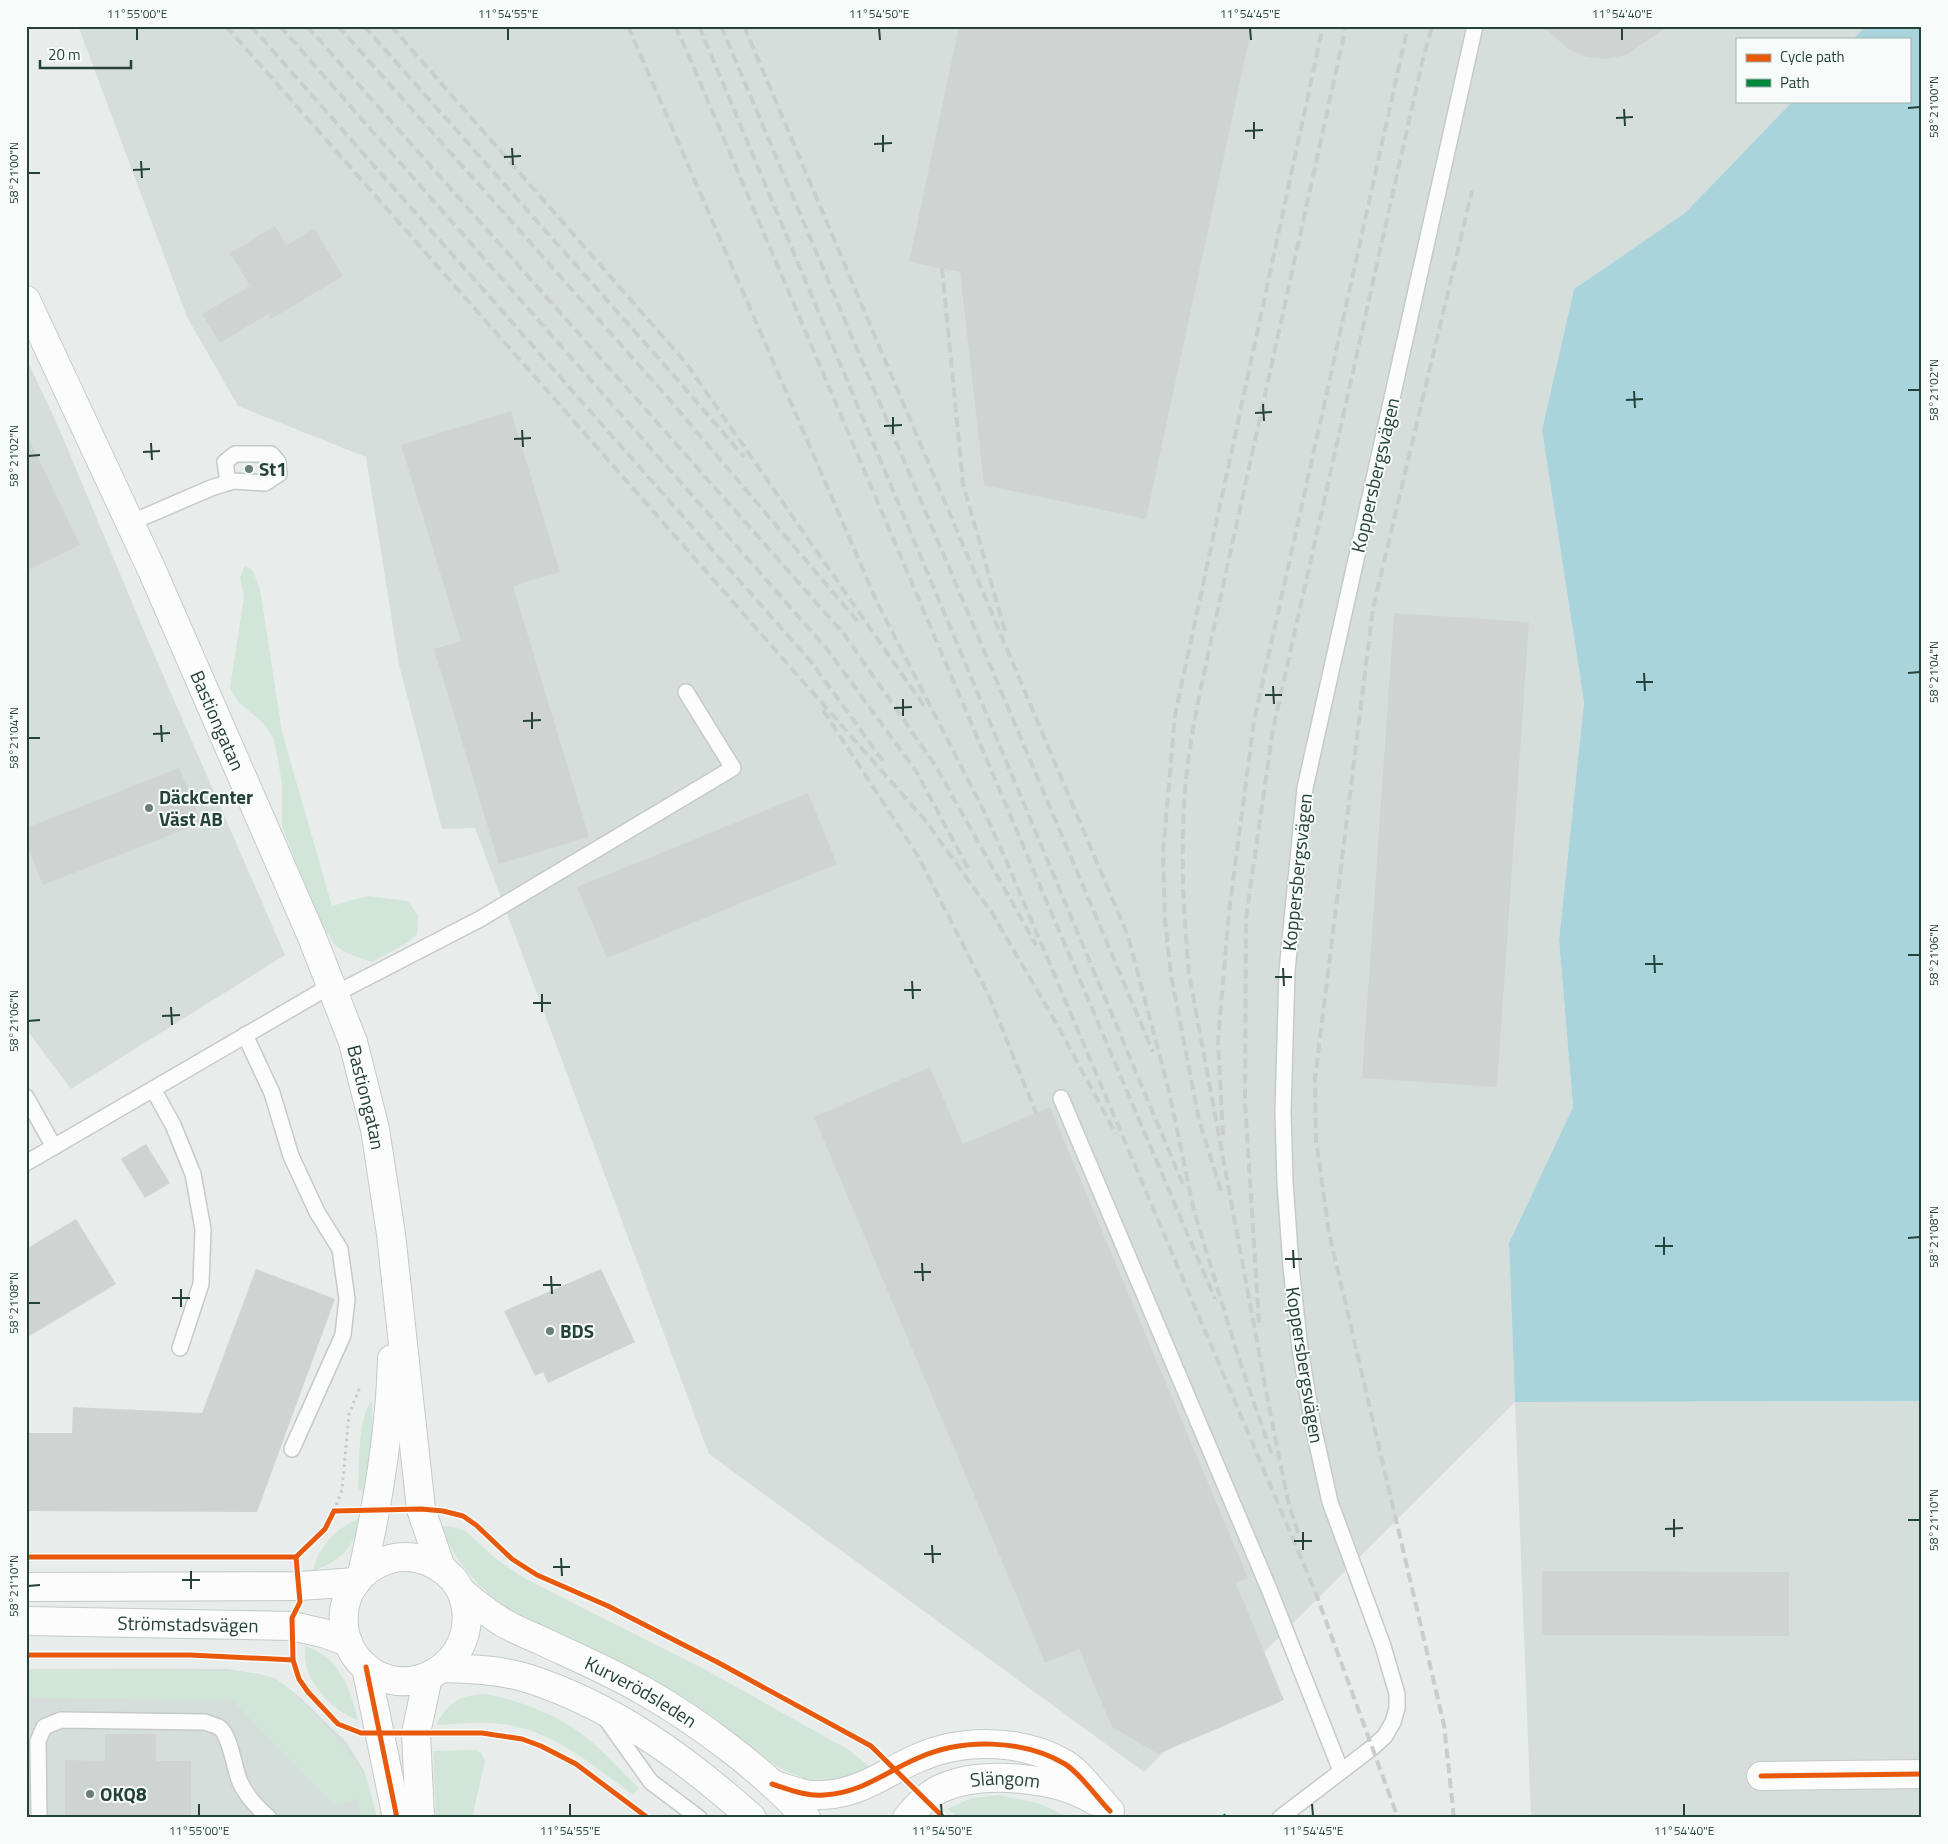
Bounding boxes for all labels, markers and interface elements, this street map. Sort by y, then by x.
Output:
text: 11°55'00"E [107,4,168,23]
text: 11°54'55"E [478,4,539,23]
text: 11°54'50"E [849,4,910,23]
text: 11°54'45"E [1220,4,1281,23]
text: 11°54'40"E [1592,4,1653,23]
scale bar [40,38,131,70]
legend [1736,38,1910,102]
text: 20 m [48,43,81,66]
text: Cycle path [1780,45,1845,68]
text: Path [1780,71,1810,94]
text: 58°21'00"N [1924,76,1943,138]
text: 58°21'00"N [4,142,23,204]
text: 58°21'02"N [1924,359,1943,421]
street label: Koppersbergsvägen [1343,395,1406,555]
text: 58°21'02"N [4,425,23,487]
place label: St1 [259,454,287,483]
marker: St1 [243,463,255,475]
text: 58°21'04"N [1924,641,1943,703]
street label: Bastiongatan [183,665,253,775]
text: 58°21'04"N [4,707,23,769]
place label: DäckCenter Väst AB [159,782,253,833]
street label: Koppersbergsvägen [1274,792,1319,952]
marker: DäckCenter Väst AB [143,802,155,814]
text: 58°21'06"N [1924,924,1943,986]
text: 58°21'06"N [4,990,23,1052]
street label: Bastiongatan [340,1042,393,1152]
text: 58°21'08"N [1924,1206,1943,1268]
text: 58°21'08"N [4,1272,23,1334]
street label: Koppersbergsvägen [1279,1285,1332,1445]
place label: BDS [560,1316,594,1345]
marker: BDS [544,1325,556,1337]
text: 58°21'10"N [1924,1489,1943,1551]
text: 58°21'10"N [4,1555,23,1617]
street label: Strömstadsvägen [117,1608,259,1639]
street label: Kurverödsleden [580,1648,703,1735]
street label: Slängom [968,1763,1042,1795]
place label: OKQ8 [100,1779,147,1808]
marker: OKQ8 [84,1788,96,1800]
text: 11°55'00"E [169,1821,230,1840]
text: 11°54'55"E [540,1821,601,1840]
text: 11°54'50"E [912,1821,973,1840]
text: 11°54'45"E [1283,1821,1344,1840]
text: 11°54'40"E [1654,1821,1715,1840]

